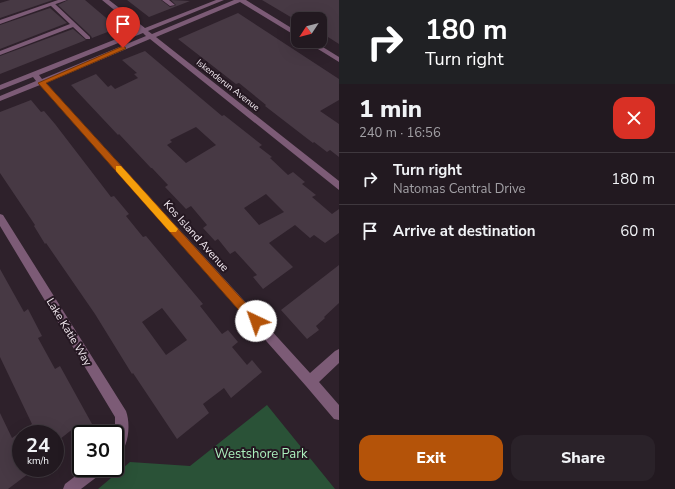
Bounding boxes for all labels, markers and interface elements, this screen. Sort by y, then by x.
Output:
pin [106,7.0,140,48]
text: 180 m [425,11,508,49]
north arrow [291,12,327,48]
map controls [291,12,327,48]
icon: arrive [112,13,134,35]
icon: right [359,16,411,68]
text: Turn right [425,47,504,71]
street label: Iskenderun Avenue [194,56,262,114]
text: 1 min [359,93,422,125]
button: close [613,97,655,139]
text: 240 m · 16:56 [359,124,441,142]
text: Turn right [393,160,462,180]
icon: right [359,168,381,190]
text: 180 m [611,169,655,189]
text: Natomas Central Drive [393,180,525,198]
street label: Kos Island Avenue [160,197,232,275]
icon: arrive [359,220,381,242]
text: Arrive at destination [393,221,536,241]
text: 60 m [620,221,655,241]
street label: Lake Katie Way [43,295,95,369]
position arrow [235,300,277,342]
speed limit sign: 30 [72,425,124,477]
text: 24 [26,432,50,459]
button: Exit [359,435,503,481]
button: Share [511,435,655,481]
park label: Westshore Park [215,445,308,463]
text: km/h [27,454,49,468]

